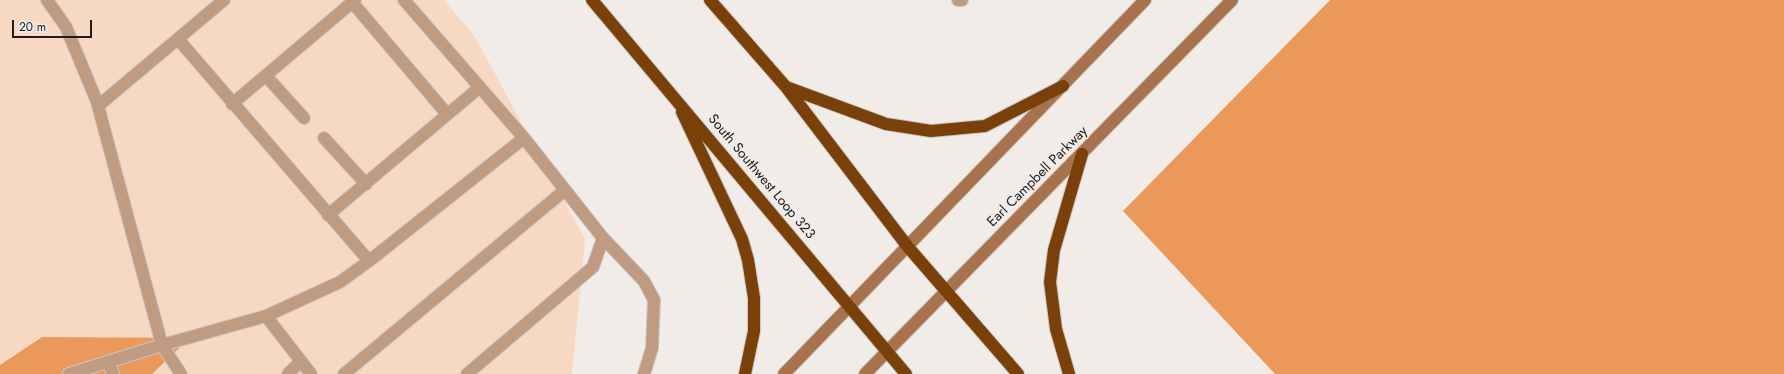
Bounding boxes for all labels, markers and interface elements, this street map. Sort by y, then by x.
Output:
scale bar [14,12,94,38]
text: 20 m [19,18,46,36]
street label: South Southwest Loop 323 [704,111,818,243]
street label: Earl Campbell Parkway [984,123,1092,231]

